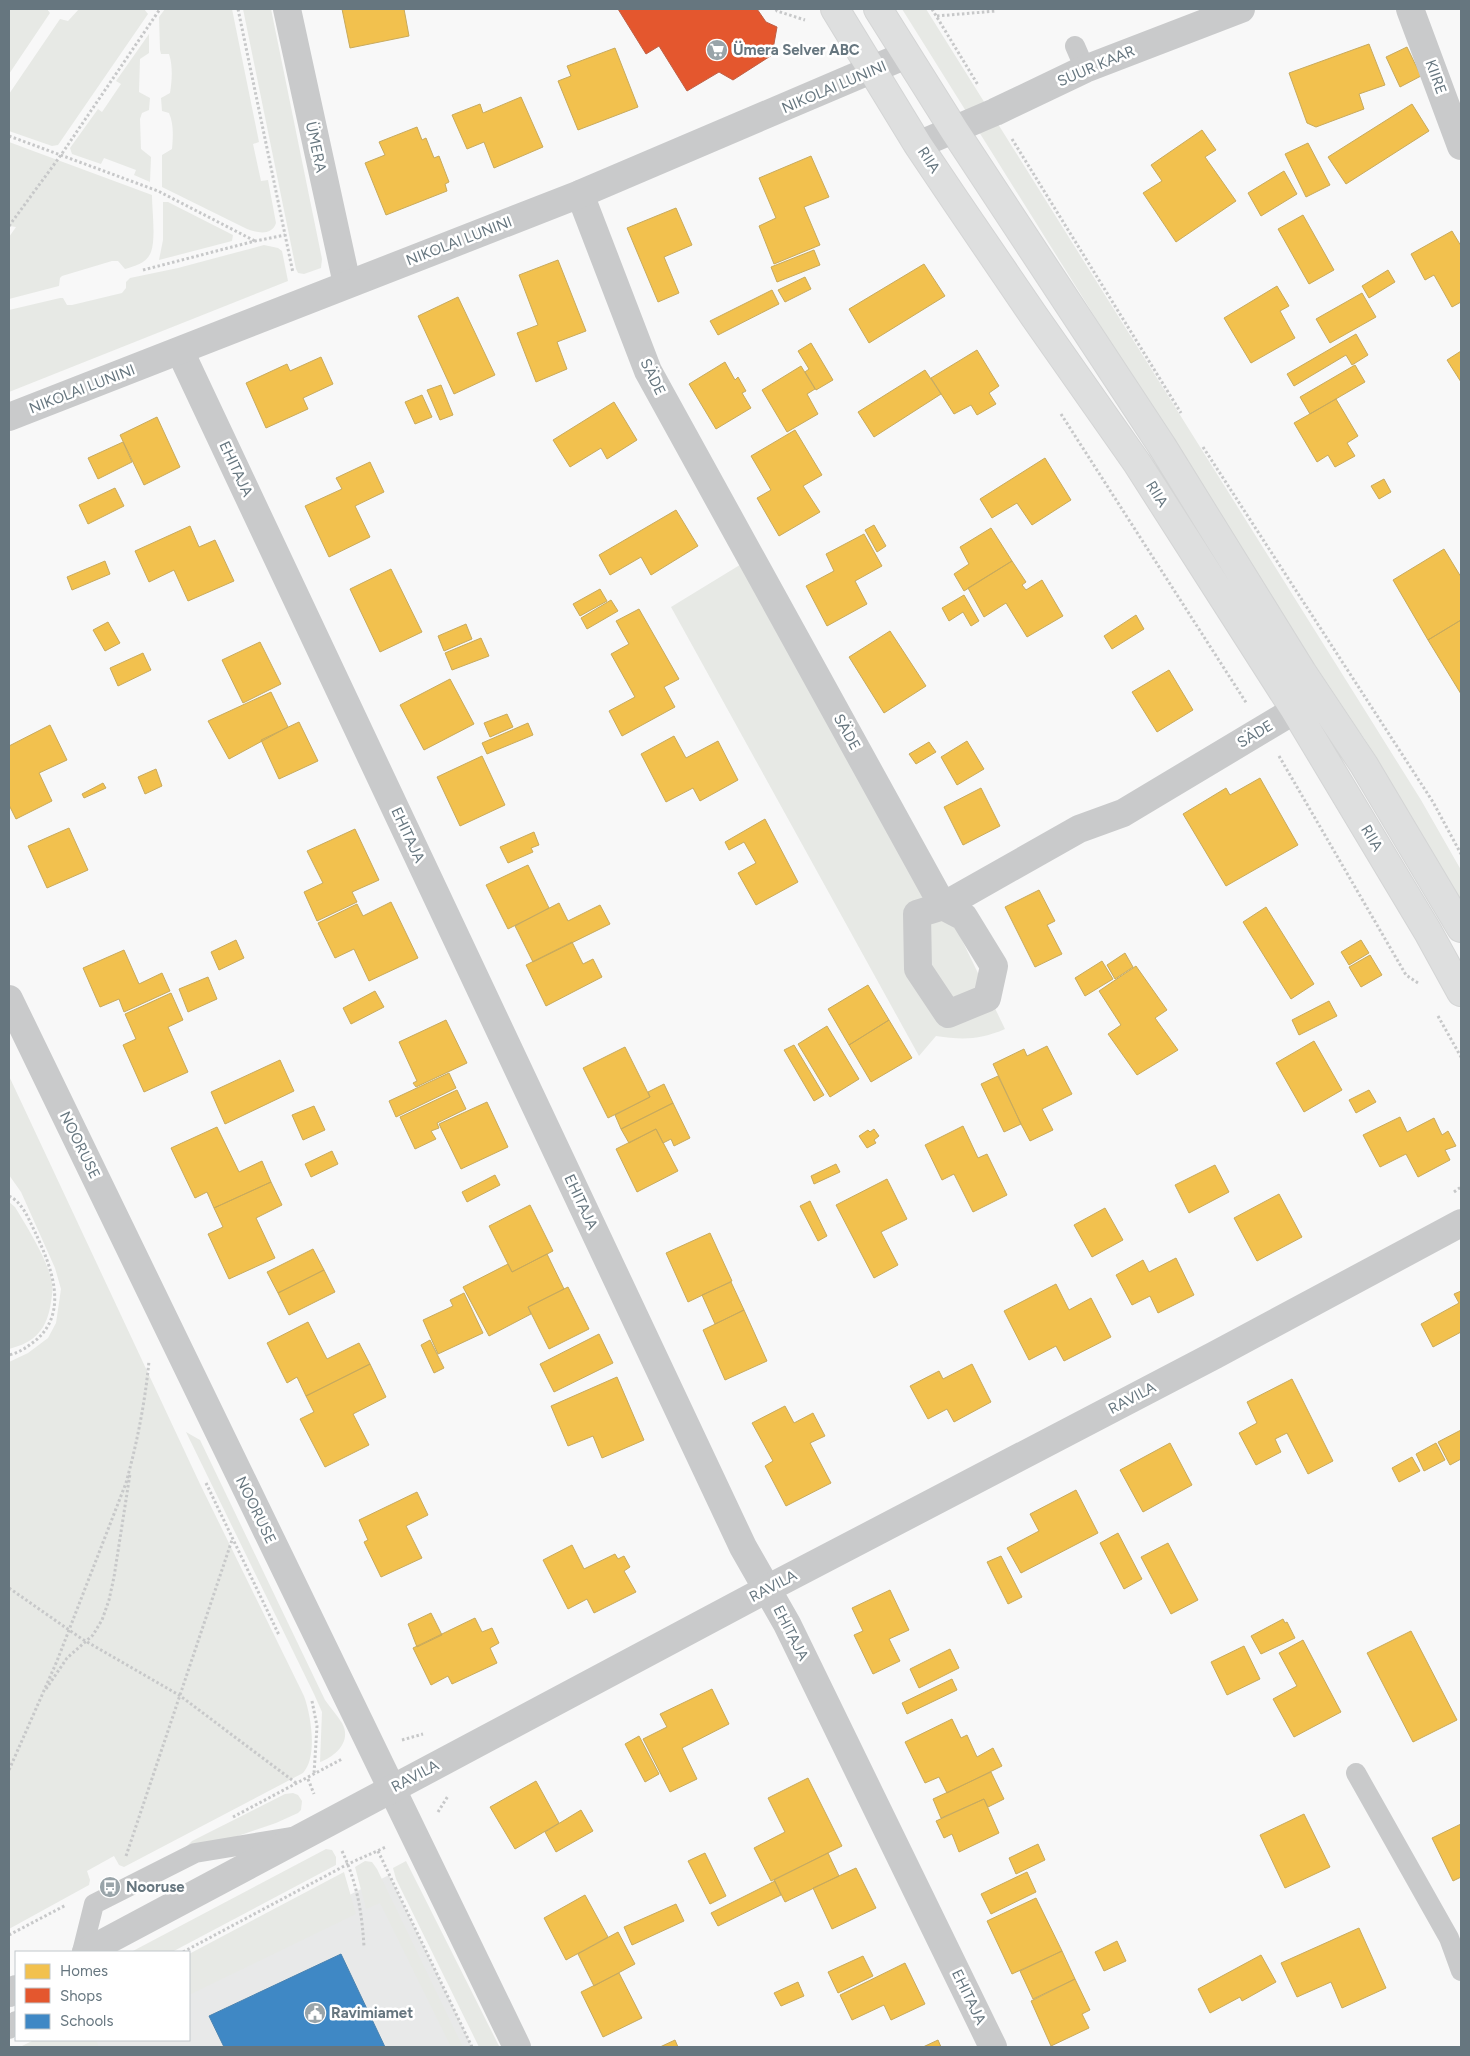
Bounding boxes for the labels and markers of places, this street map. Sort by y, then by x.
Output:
supermarket icon: Ümera Selver ABC [705,38,729,62]
place label: Ümera Selver ABC [733,40,860,59]
bus stop icon: Nooruse [98,1875,122,1899]
place label: Nooruse [126,1878,185,1896]
public building icon: Ravimiamet [303,2001,327,2025]
place label: Ravimiamet [331,2004,413,2022]

